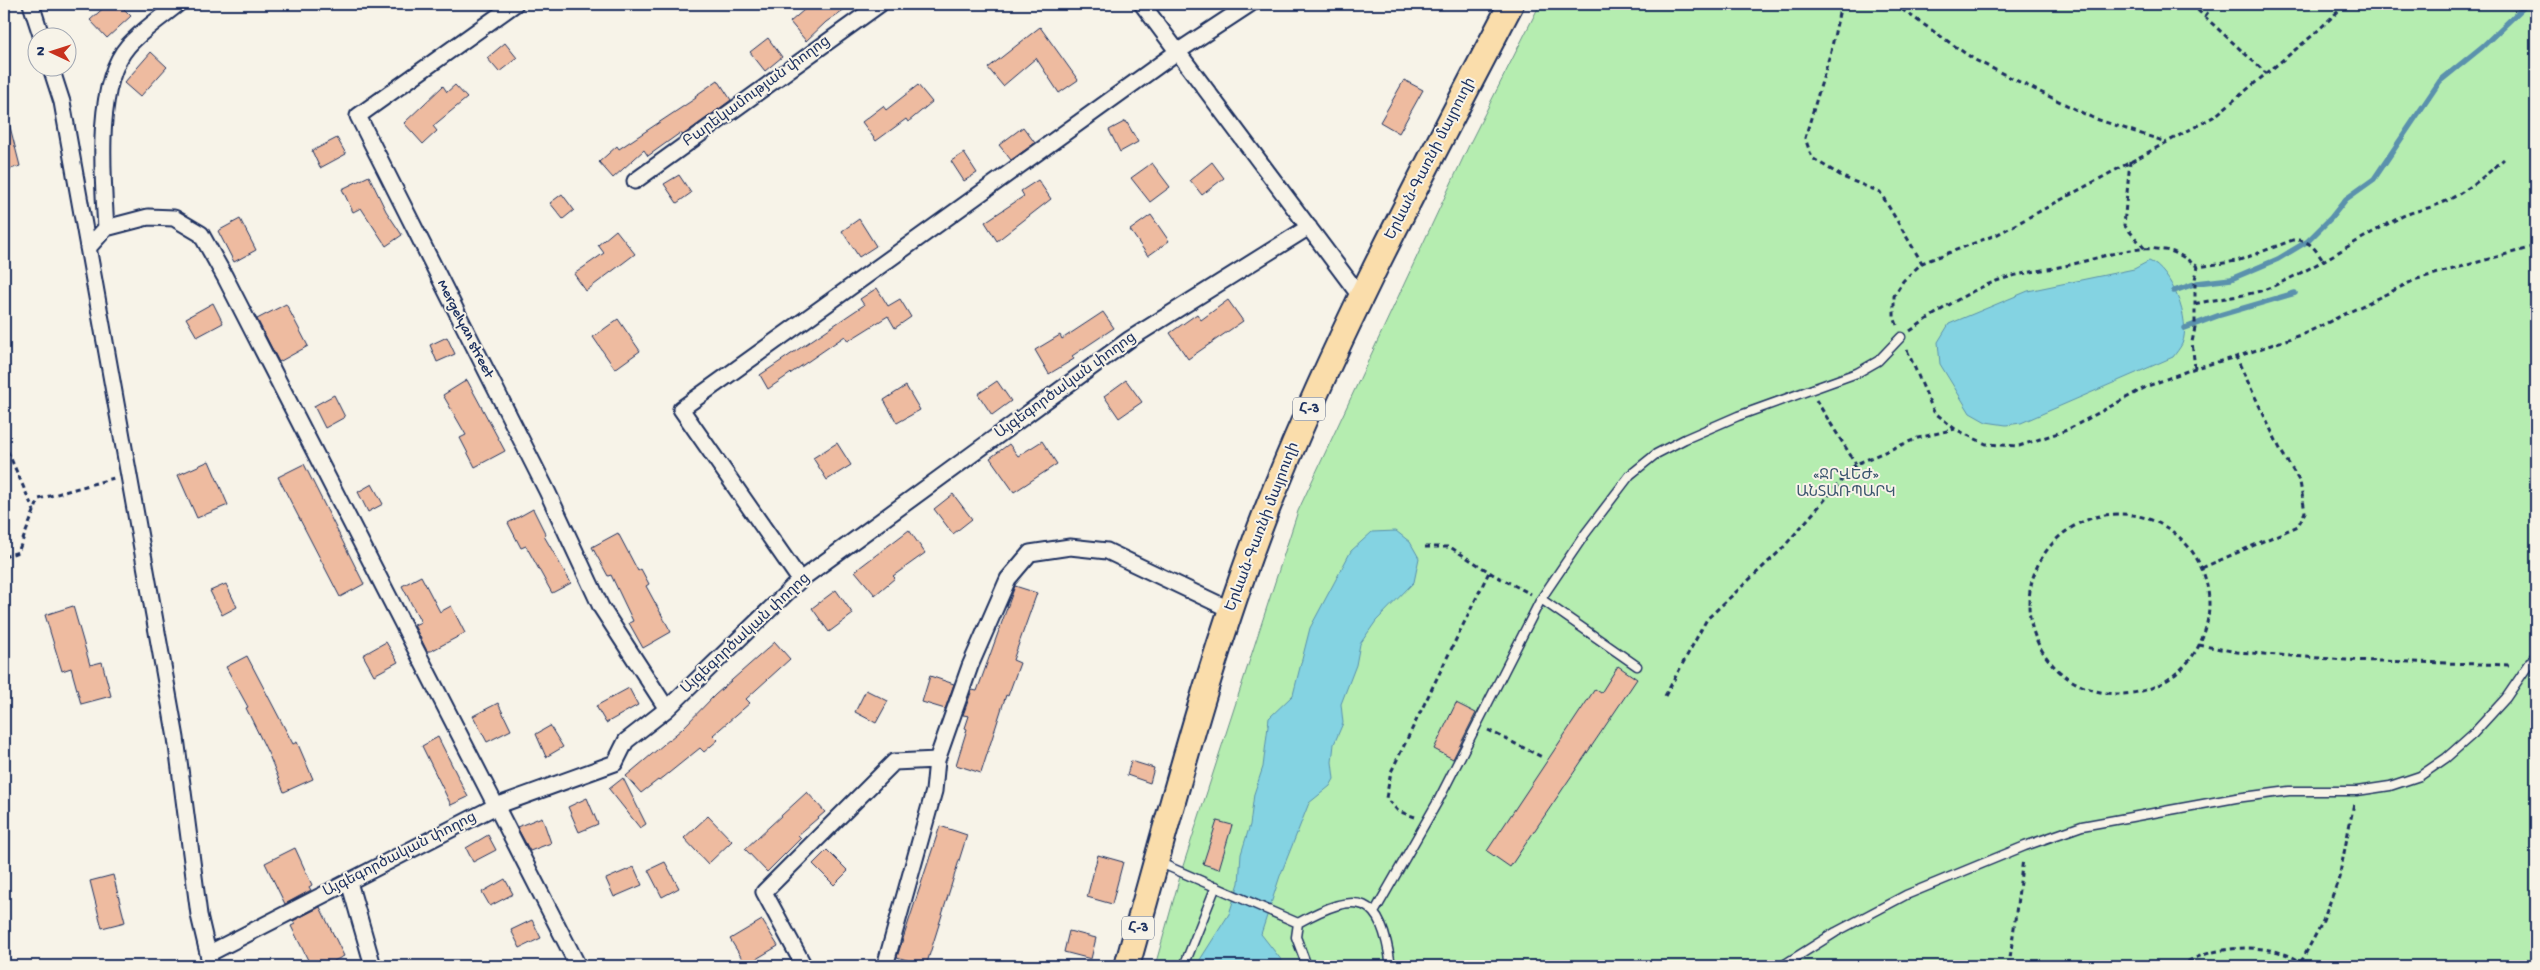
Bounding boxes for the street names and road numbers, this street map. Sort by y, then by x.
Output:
street label: Բարեկամության փողոց [679,32,834,151]
street label: Երևան-Գառնի մայրուղի [1381,74,1480,243]
street label: Mergelyan street [432,277,498,383]
street label: Այգեգործական փողոց [991,328,1140,443]
road number: Հ-3 [1293,398,1325,420]
street label: Երևան-Գառնի մայրուղի [1221,439,1304,614]
street label: Այգեգործական փողոց [677,569,814,699]
street label: Այգեգործական փողոց [320,808,480,902]
road number: Հ-3 [1122,916,1154,940]

